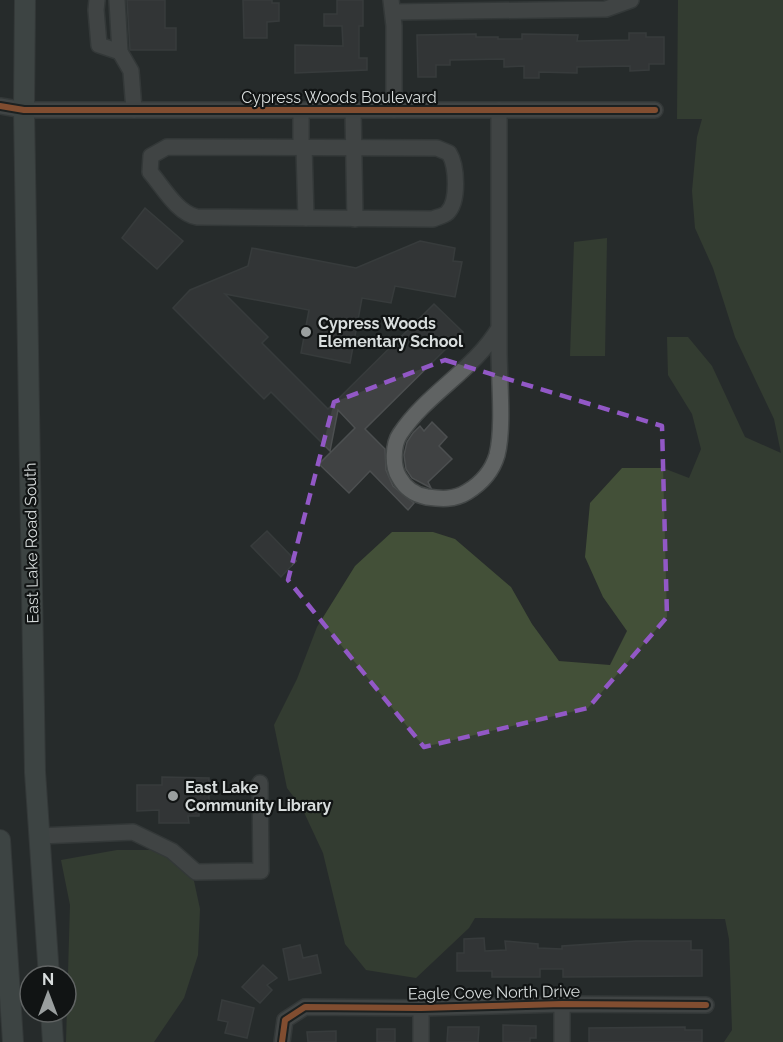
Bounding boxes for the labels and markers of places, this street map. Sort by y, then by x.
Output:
place label: Cypress Woods Elementary School [318,314,464,351]
marker: Cypress Woods Elementary School [299,325,313,339]
place label: East Lake Community Library [185,778,331,815]
marker: East Lake Community Library [166,789,180,803]

